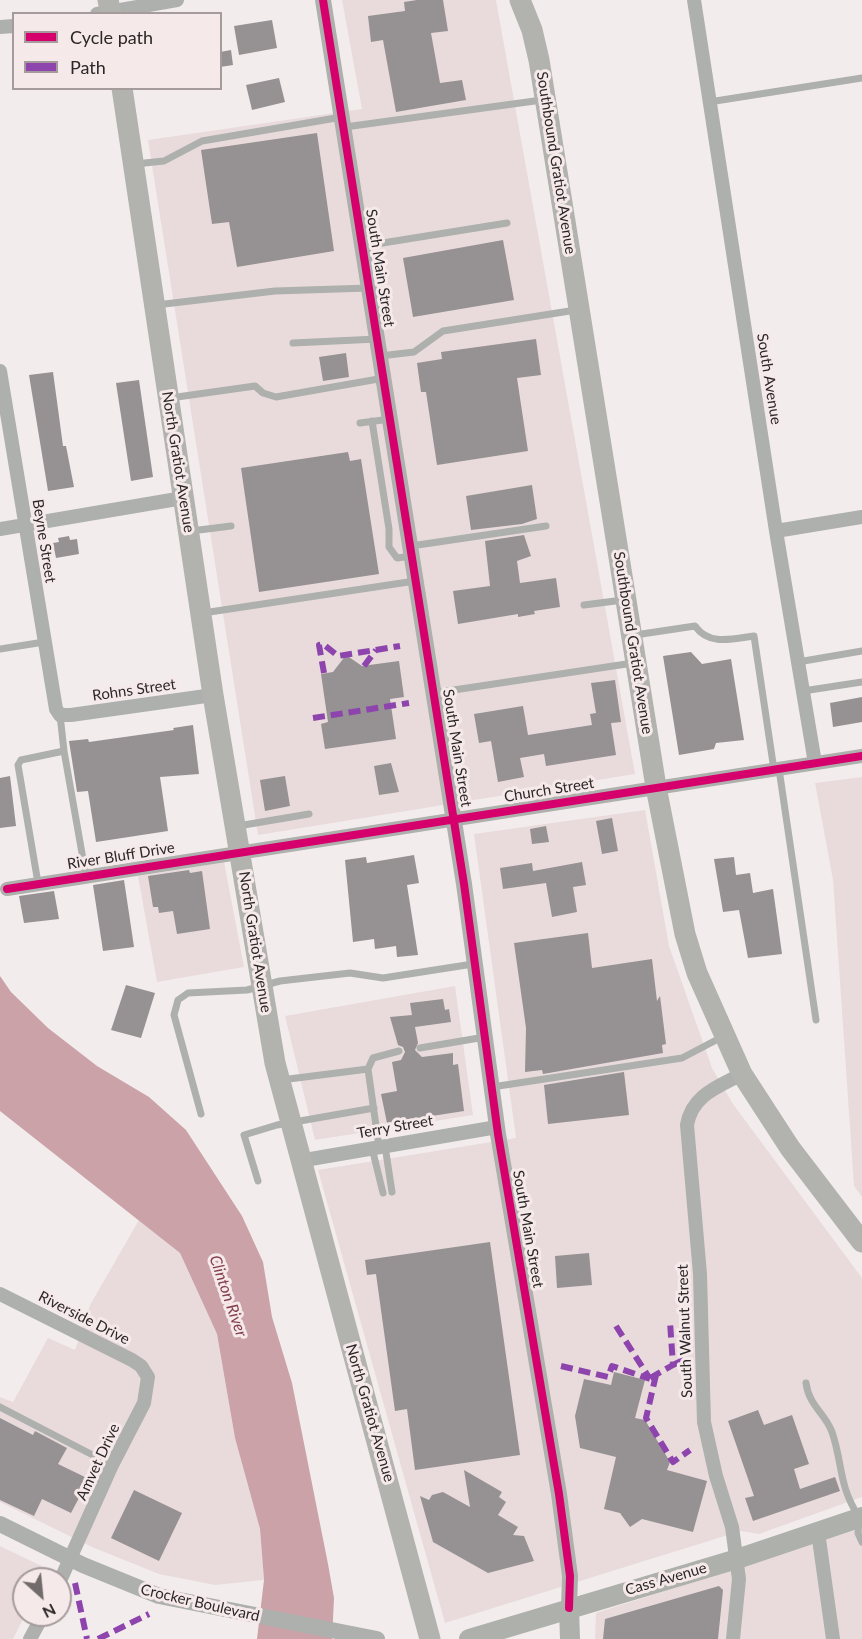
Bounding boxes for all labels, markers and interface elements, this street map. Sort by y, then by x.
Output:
legend [12,12,222,90]
text: Cycle path [70,26,153,48]
text: Path [70,56,106,78]
street label: Southbound Gratiot Avenue [533,70,579,256]
street label: South Main Street [362,208,398,328]
street label: South Avenue [753,332,785,426]
street label: North Gratiot Avenue [158,390,198,534]
street label: Beyne Street [28,498,60,584]
street label: Southbound Gratiot Avenue [610,550,656,736]
street label: Rohns Street [91,675,177,705]
street label: South Main Street [439,688,475,808]
street label: Church Street [503,774,595,806]
street label: River Bluff Drive [66,839,176,873]
street label: North Gratiot Avenue [235,870,275,1014]
street label: Terry Street [356,1111,434,1143]
street label: South Main Street [509,1169,547,1289]
water label: Clinton River [205,1253,251,1339]
street label: South Walnut Street [674,1264,696,1398]
street label: Riverside Drive [35,1287,133,1349]
street label: North Gratiot Avenue [342,1342,398,1484]
street label: Amvet Drive [72,1421,124,1503]
street label: Cass Avenue [623,1559,709,1599]
north arrow [12,1567,72,1627]
street label: Crocker Boulevard [139,1581,261,1625]
text: N [40,1600,59,1623]

